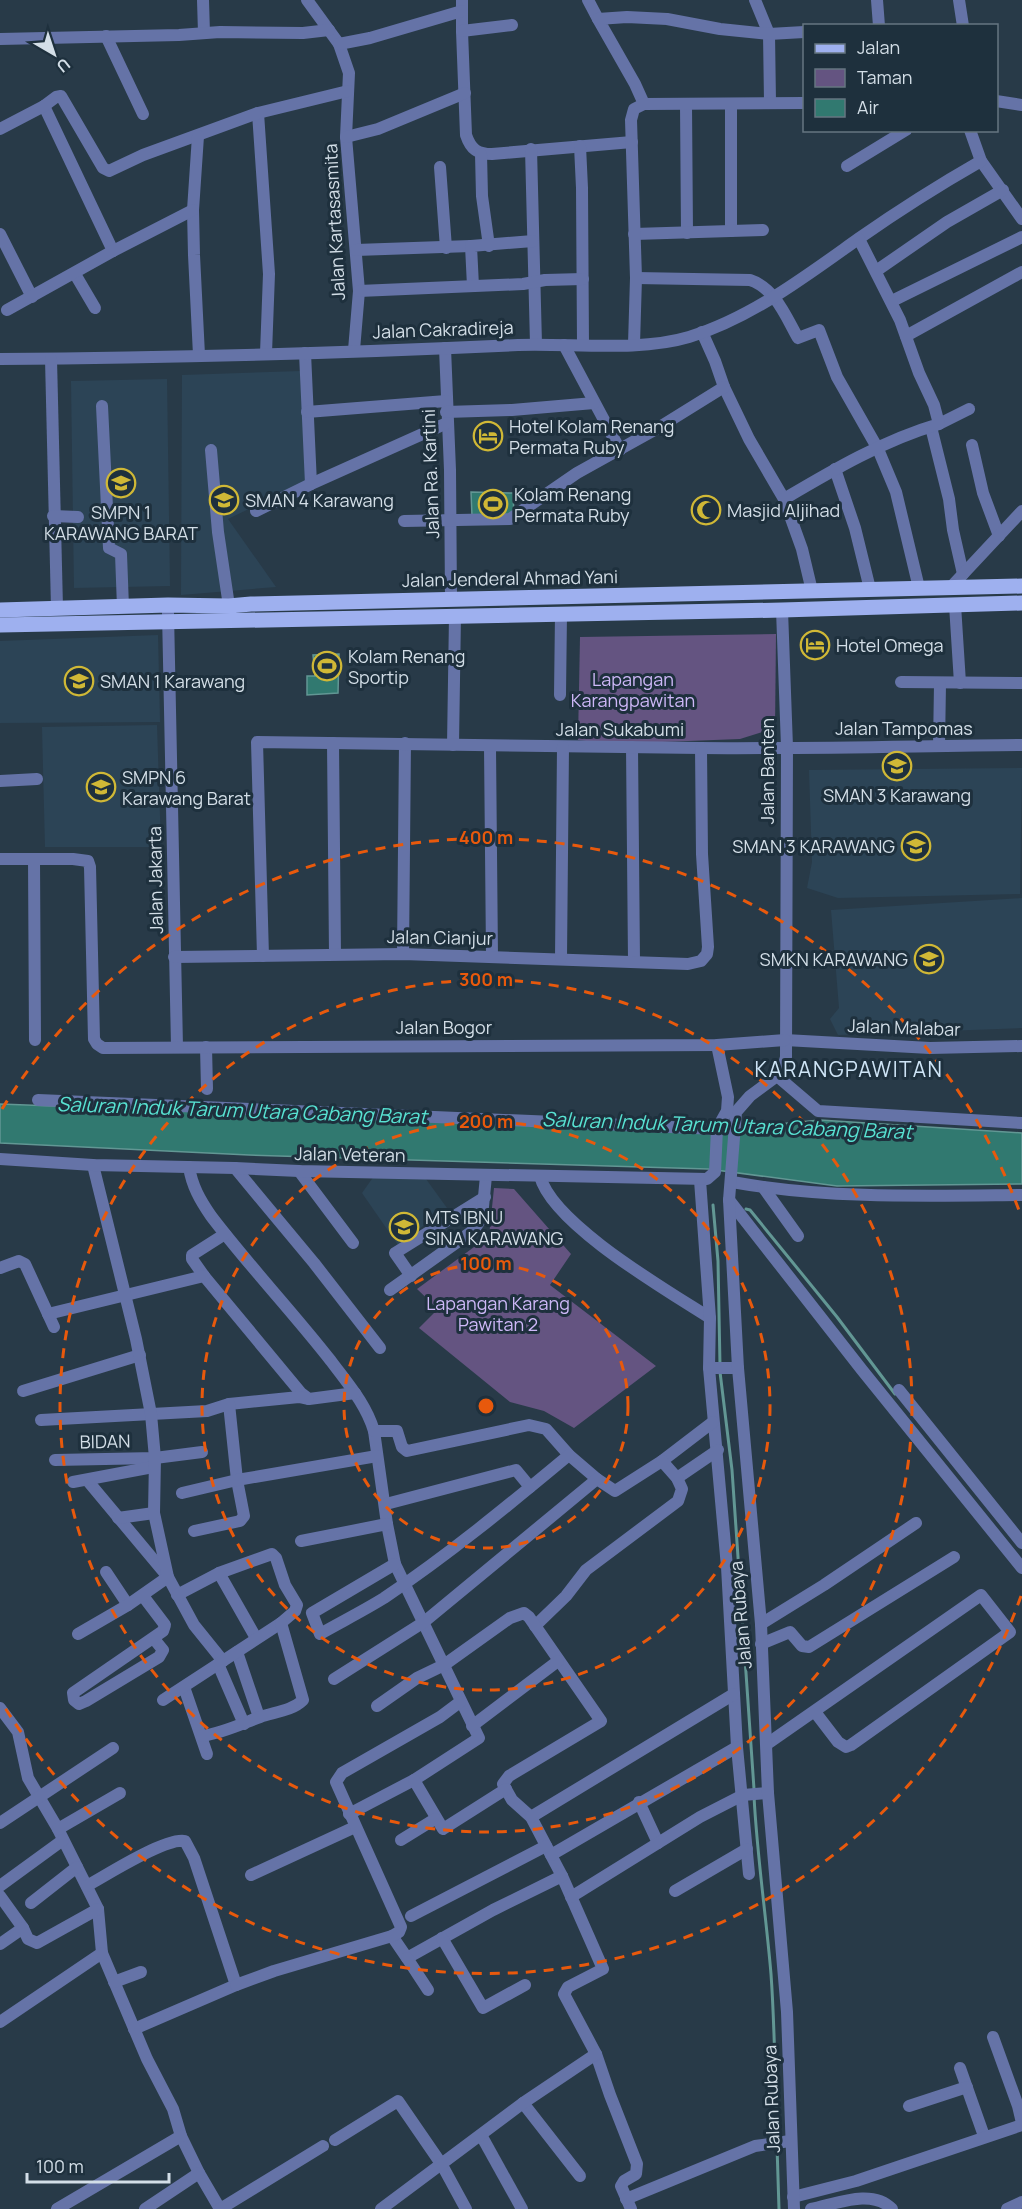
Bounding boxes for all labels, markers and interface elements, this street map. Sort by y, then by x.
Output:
north arrow [24,24,84,84]
legend [803,24,998,132]
text: Jalan [857,35,900,59]
text: U [52,53,75,78]
text: Taman [857,65,912,89]
text: Air [857,95,880,119]
street label: Jalan Kartasasmita [318,143,350,301]
street label: Jalan Cakradireja [372,315,514,343]
street label: Jalan Ra. Kartini [416,409,444,539]
place label: Hotel Kolam Renang Permata Ruby [509,414,674,459]
hotel icon: Hotel Kolam Renang Permata Ruby [472,420,504,452]
school or university icon: SMPN 1 KARAWANG BARAT [105,467,137,499]
place label: Kolam Renang Permata Ruby [514,482,631,527]
school or university icon: SMAN 4 Karawang [208,484,240,516]
place label: SMAN 4 Karawang [245,488,394,512]
sports icon: Kolam Renang Permata Ruby [477,488,509,520]
mosque icon: Masjid Aljihad [690,494,722,526]
place label: Masjid Aljihad [727,498,840,522]
place label: SMPN 1 KARAWANG BARAT [44,500,198,545]
street label: Jalan Jenderal Ahmad Yani [402,564,618,592]
hotel icon: Hotel Omega [799,629,831,661]
place label: Hotel Omega [836,633,944,657]
place label: Kolam Renang Sportip [348,644,465,689]
sports icon: Kolam Renang Sportip [311,650,343,682]
school or university icon: SMAN 1 Karawang [63,665,95,697]
park label: Lapangan Karangpawitan [571,667,695,712]
place label: SMAN 1 Karawang [100,669,245,693]
street label: Jalan Tampomas [835,716,973,740]
street label: Jalan Sukabumi [556,717,684,741]
street label: Jalan Banten [755,718,779,824]
school or university icon: SMAN 3 Karawang [881,750,913,782]
place label: SMPN 6 Karawang Barat [122,765,251,810]
school or university icon: SMPN 6 Karawang Barat [85,771,117,803]
place label: SMAN 3 Karawang [823,783,971,807]
text: 400 m [459,825,513,849]
street label: Jalan Jakarta [142,826,168,934]
school or university icon: SMAN 3 KARAWANG [900,830,932,862]
place label: SMAN 3 KARAWANG [732,834,895,858]
street label: Jalan Cianjur [387,924,494,950]
school or university icon: SMKN KARAWANG [913,943,945,975]
place label: SMKN KARAWANG [760,947,908,971]
text: 300 m [459,967,513,991]
street label: Jalan Malabar [847,1013,962,1041]
street label: Jalan Bogor [396,1015,493,1039]
district label: KARANGPAWITAN [755,1055,943,1083]
water label: Saluran Induk Tarum Utara Cabang Barat [57,1090,429,1130]
water label: Saluran Induk Tarum Utara Cabang Barat [542,1105,914,1145]
text: 200 m [459,1109,513,1133]
street label: Jalan Veteran [294,1141,406,1167]
place label: MTs IBNU SINA KARAWANG [425,1205,564,1250]
school or university icon: MTs IBNU SINA KARAWANG [388,1211,420,1243]
text: 100 m [460,1251,512,1275]
park label: Lapangan Karang Pawitan 2 [426,1291,570,1336]
centre of rings [476,1396,496,1416]
street label: BIDAN [79,1429,131,1453]
street label: Jalan Rubaya [723,1560,757,1670]
street label: Jalan Rubaya [757,2045,785,2153]
scale bar [27,2146,170,2184]
text: 100 m [36,2154,84,2178]

